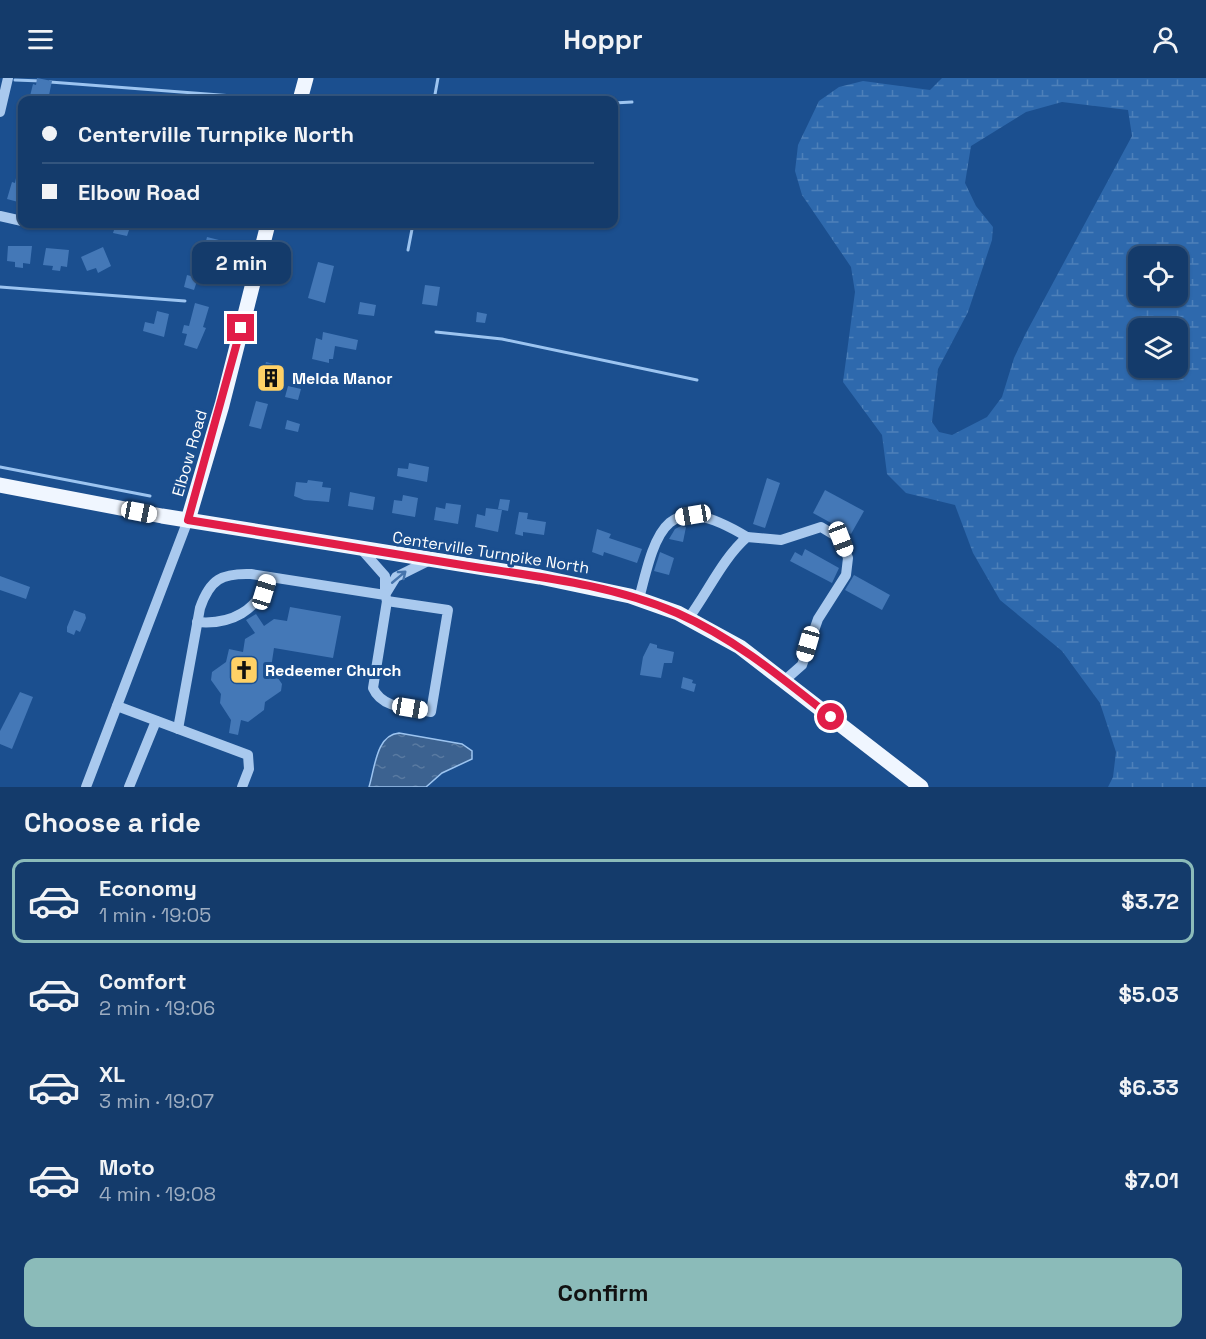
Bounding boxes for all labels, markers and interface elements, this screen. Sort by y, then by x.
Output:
text: Hoppr [563,22,643,57]
icon: menu [24,23,57,56]
icon: person [1149,23,1182,56]
text: Centerville Turnpike North [78,120,354,148]
text: Elbow Road [78,178,200,206]
callout: 2 min [192,241,290,283]
map controls [1128,246,1188,378]
button: locate [1128,246,1188,306]
text: 2 min [216,250,267,276]
route end [227,314,254,341]
button: layers [1128,318,1188,378]
building icon: Melda Manor [255,362,287,394]
place label: Melda Manor [292,368,392,389]
street label: Elbow Road [167,407,212,499]
car [120,500,158,524]
car [674,503,712,527]
car [826,519,856,559]
street label: Centerville Turnpike North [391,527,591,578]
one-way arrow [391,570,406,584]
car [250,572,278,612]
car [794,624,822,664]
church icon: Redeemer Church [228,654,260,686]
place label: Redeemer Church [265,660,401,681]
car [391,696,429,720]
route start [817,703,844,730]
text: Choose a ride [24,805,201,840]
icon: car [27,874,81,928]
text: Economy [99,874,197,902]
text: $3.72 [1121,887,1179,915]
text: 1 min · 19:05 [99,902,211,928]
icon: car [27,967,81,1021]
text: Comfort [99,967,187,995]
text: $5.03 [1119,980,1179,1008]
text: 2 min · 19:06 [99,995,215,1021]
icon: car [27,1060,81,1114]
text: XL [99,1060,125,1088]
text: $6.33 [1119,1073,1179,1101]
text: 3 min · 19:07 [99,1088,214,1114]
icon: car [27,1153,81,1207]
text: Moto [99,1153,155,1181]
text: $7.01 [1124,1166,1179,1194]
text: 4 min · 19:08 [99,1181,216,1207]
button: Confirm [24,1258,1182,1327]

